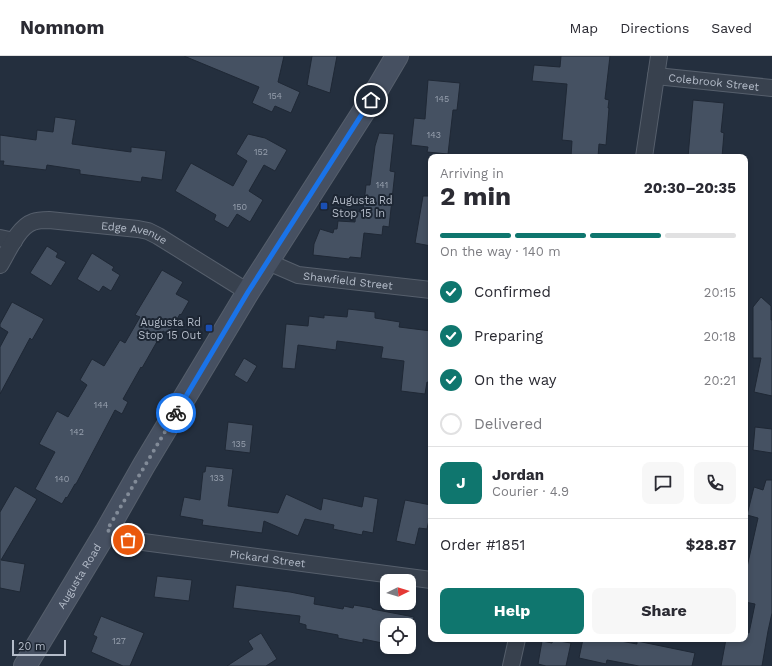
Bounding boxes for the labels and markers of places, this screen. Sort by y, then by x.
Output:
pin [354,83,388,117]
place label: Augusta Rd Stop 15 In [332,194,393,220]
marker: Augusta Rd Stop 15 In [319,201,329,211]
place label: Augusta Rd Stop 15 Out [138,316,201,342]
marker: Augusta Rd Stop 15 Out [204,323,214,333]
pin [111,523,145,557]

